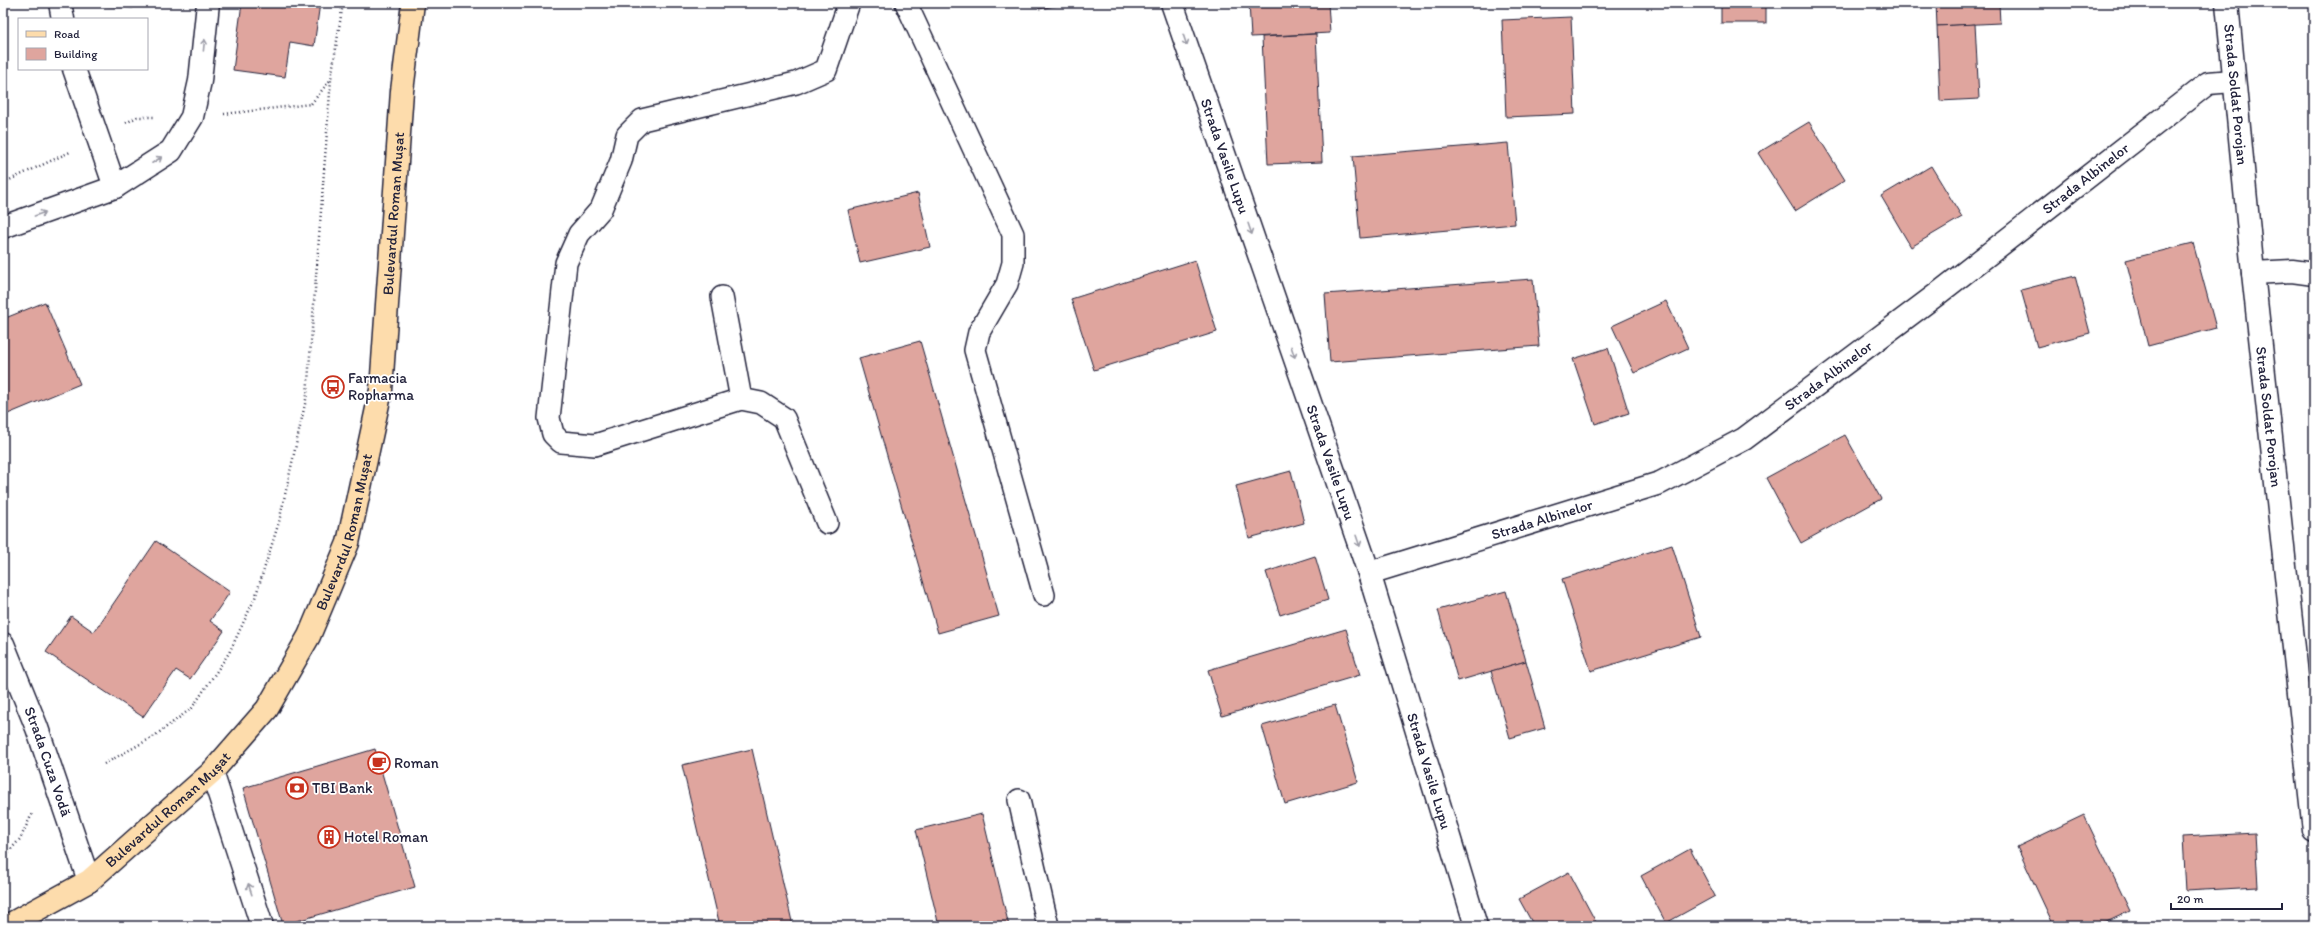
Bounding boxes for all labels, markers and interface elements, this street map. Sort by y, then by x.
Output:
legend [18,18,148,70]
street label: Strada Soldat Porojan [2220,23,2252,166]
text: Road [54,27,80,41]
one-way arrow [1182,33,1189,46]
one-way arrow [200,39,207,52]
text: Building [54,47,98,61]
street label: Strada Vasile Lupu [1197,96,1253,216]
street label: Bulevardul Roman Mușat [379,131,408,296]
street label: Strada Albinelor [2039,139,2133,218]
one-way arrow [151,156,162,164]
one-way arrow [33,210,46,217]
one-way arrow [1247,223,1255,235]
street label: Strada Albinelor [1781,337,1876,414]
one-way arrow [1290,345,1297,358]
street label: Strada Soldat Porojan [2252,346,2285,489]
place label: Farmacia Ropharma [348,369,414,404]
bus stop icon: Farmacia Ropharma [320,374,346,400]
street label: Strada Vasile Lupu [1303,402,1359,522]
street label: Bulevardul Roman Mușat [312,452,376,613]
street label: Strada Albinelor [1489,495,1595,544]
one-way arrow [1355,534,1362,547]
street label: Strada Cuza Vodă [20,704,75,819]
street label: Strada Vasile Lupu [1403,711,1455,831]
street label: Bulevardul Roman Mușat [102,748,235,871]
cafe icon: Roman [366,750,392,776]
place label: Roman [394,754,439,772]
bank icon: TBI Bank [284,775,310,801]
place label: TBI Bank [312,779,373,797]
building icon: Hotel Roman [316,824,342,850]
place label: Hotel Roman [344,828,429,846]
one-way arrow [246,883,253,896]
scale bar [2171,885,2282,911]
text: 20 m [2177,892,2204,906]

